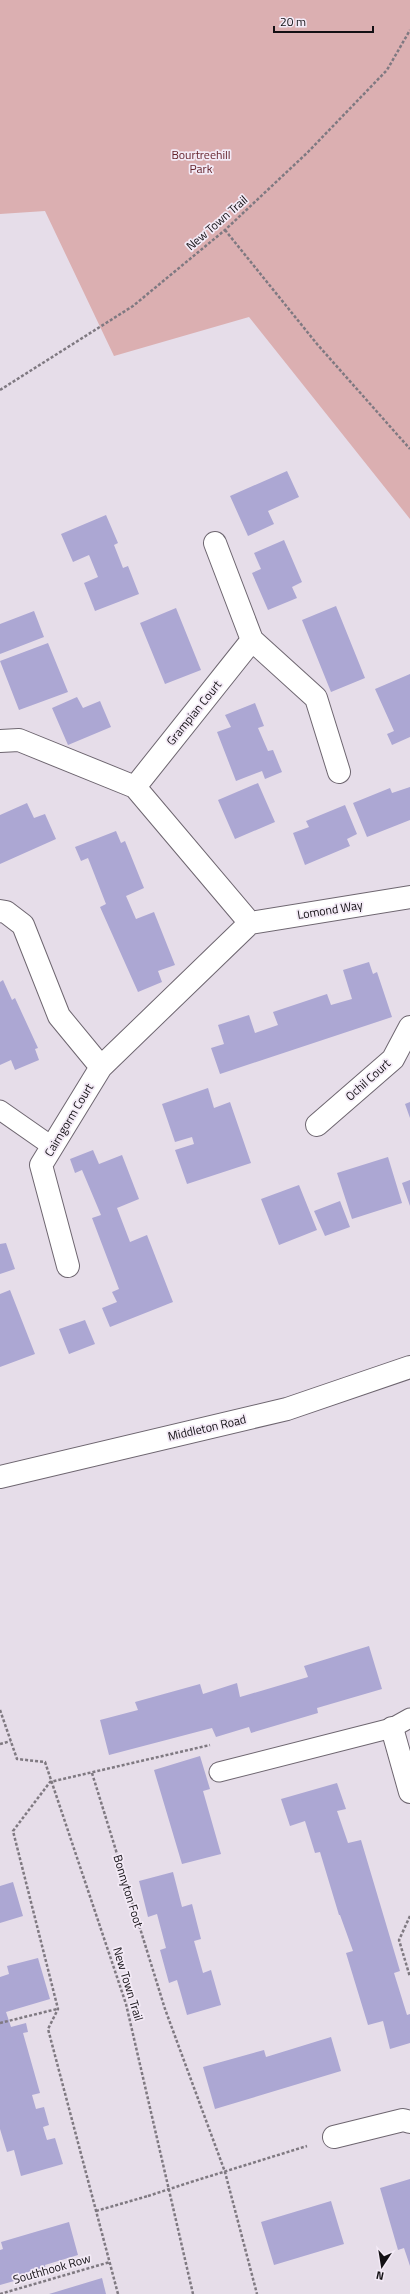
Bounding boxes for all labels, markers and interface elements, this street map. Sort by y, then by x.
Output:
scale bar [274,8,373,34]
text: 20 m [280,12,306,31]
park label: Bourtreehill Park [171,145,231,178]
street label: New Town Trail [182,190,252,255]
street label: Grampian Court [161,675,226,749]
street label: Lomond Way [296,895,364,924]
street label: Ochil Court [341,1054,395,1105]
street label: Cairngorm Court [39,1079,98,1160]
street label: Middleton Road [166,1409,248,1446]
street label: Bonnyton Foot [108,1852,149,1930]
street label: New Town Trail [108,1945,149,2023]
north arrow [362,2246,402,2286]
street label: Southhook Row [11,2248,93,2289]
text: N [375,2267,385,2284]

